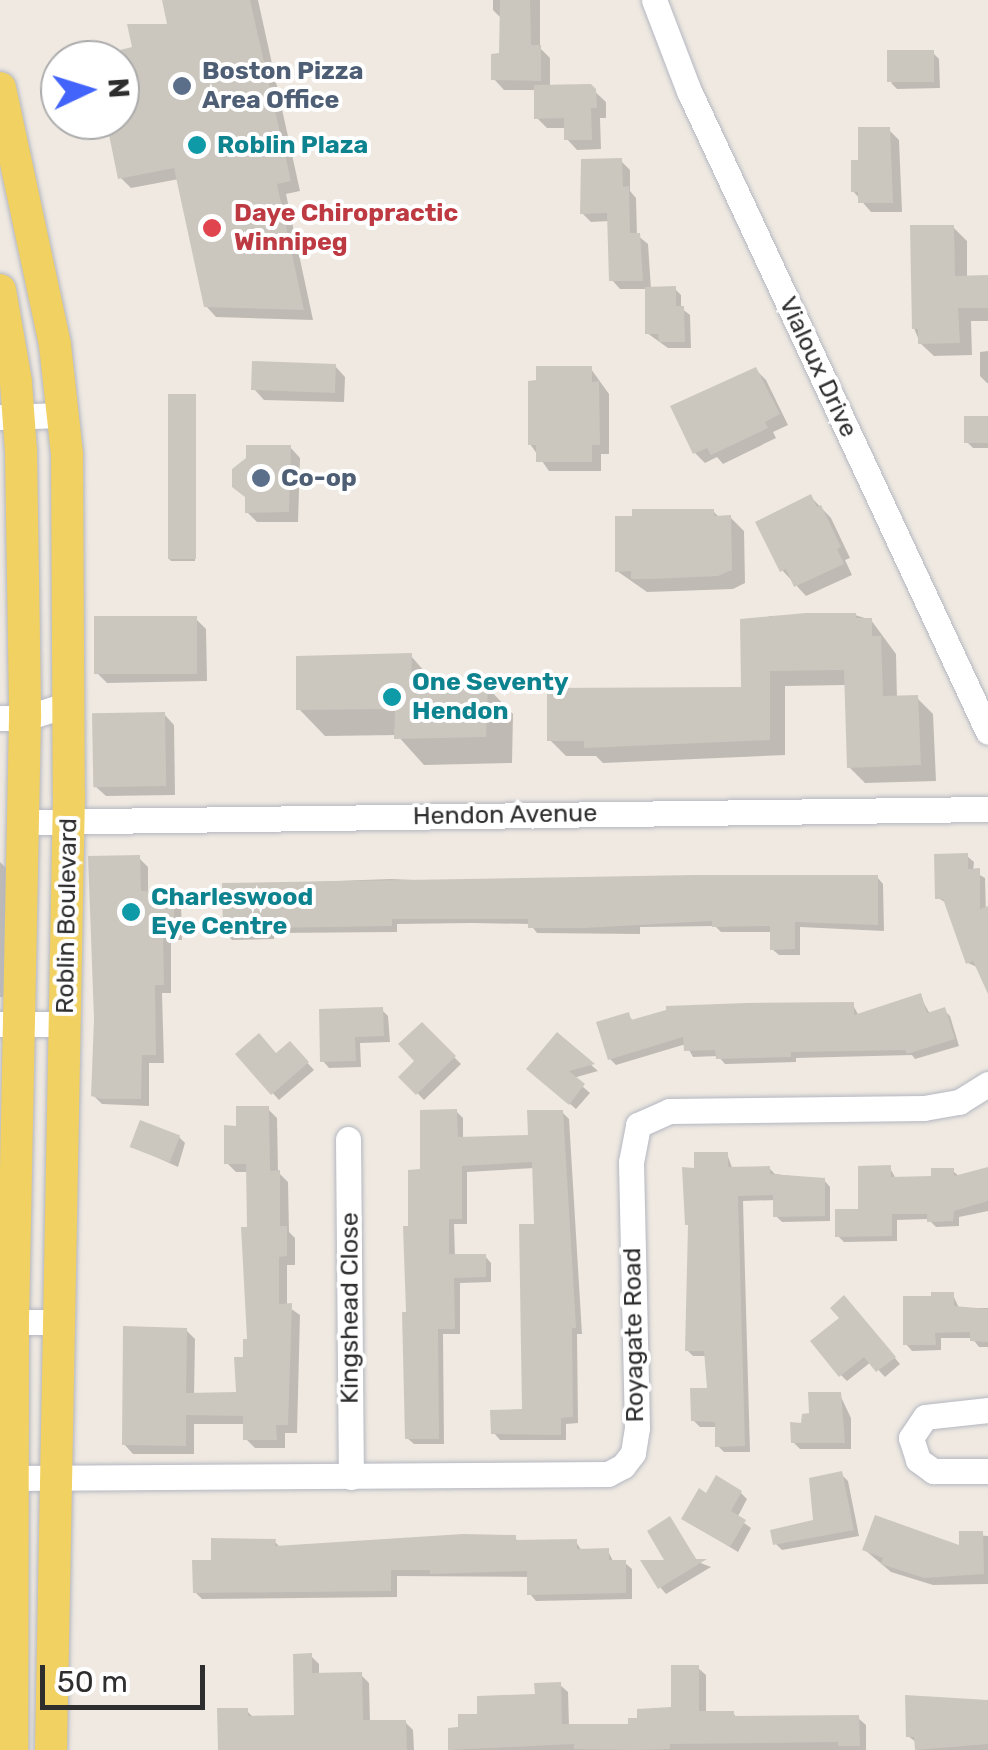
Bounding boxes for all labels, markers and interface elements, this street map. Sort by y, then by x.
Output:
north arrow [40,40,140,140]
place label: Boston Pizza Area Office [202,57,363,116]
marker: Boston Pizza Area Office [171,75,193,97]
text: N [101,77,136,99]
place label: Roblin Plaza [217,130,368,160]
marker: Roblin Plaza [186,134,208,156]
place label: Daye Chiropractic Winnipeg [234,199,458,258]
marker: Daye Chiropractic Winnipeg [199,215,225,241]
street label: Vialoux Drive [772,292,864,442]
place label: Co-op [281,463,357,493]
marker: Co-op [250,467,272,489]
place label: One Seventy Hendon [412,668,569,727]
marker: One Seventy Hendon [381,686,403,708]
street label: Hendon Avenue [412,798,598,832]
street label: Roblin Boulevard [50,818,84,1014]
place label: Charleswood Eye Centre [151,883,313,942]
marker: Charleswood Eye Centre [120,901,142,923]
street label: Kingshead Close [335,1212,365,1404]
street label: Royagate Road [617,1247,651,1423]
scale bar [45,1645,210,1707]
text: 50 m [57,1664,128,1700]

